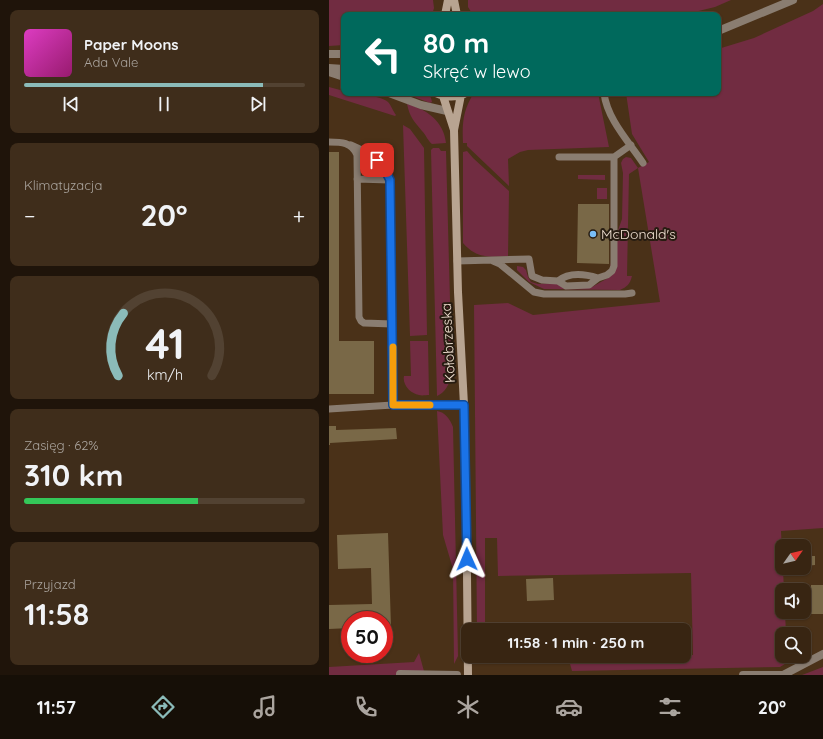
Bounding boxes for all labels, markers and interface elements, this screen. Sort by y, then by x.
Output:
text: 80 m [423,25,489,60]
icon: left [357,28,409,80]
text: Paper Moons [84,35,179,54]
text: Ada Vale [84,54,138,70]
text: Skręć w lewo [423,60,531,83]
icon: previous [60,93,82,115]
icon: pause [153,93,175,115]
icon: next [247,93,269,115]
pin [360,143,394,177]
icon: arrive [366,149,388,171]
text: Klimatyzacja [24,177,102,193]
text: 20° [140,196,188,234]
text: − [24,202,35,230]
text: + [293,202,305,230]
place label: McDonald's [601,225,676,243]
marker: McDonald's [588,229,598,239]
street label: Kołobrzeska [437,303,459,383]
text: 41 [145,316,184,368]
text: km/h [146,365,183,383]
text: Zasięg · 62% [24,437,98,453]
text: 310 km [24,456,123,494]
position arrow [446,538,488,580]
north arrow [775,539,811,575]
map controls [775,539,811,663]
text: Przyjazd [24,576,76,592]
button: sound [775,583,811,619]
text: 11:58 [24,595,89,633]
speed limit sign: 50 [341,611,393,663]
button: search [775,627,811,663]
text: 11:58 · 1 min · 250 m [508,633,644,652]
icon: directions [149,693,177,721]
icon: music [251,693,279,721]
icon: phone [352,693,380,721]
icon: climate [454,693,482,721]
icon: car [555,693,583,721]
icon: filters [656,693,684,721]
text: 11:57 [37,696,76,719]
text: 20° [758,696,786,719]

